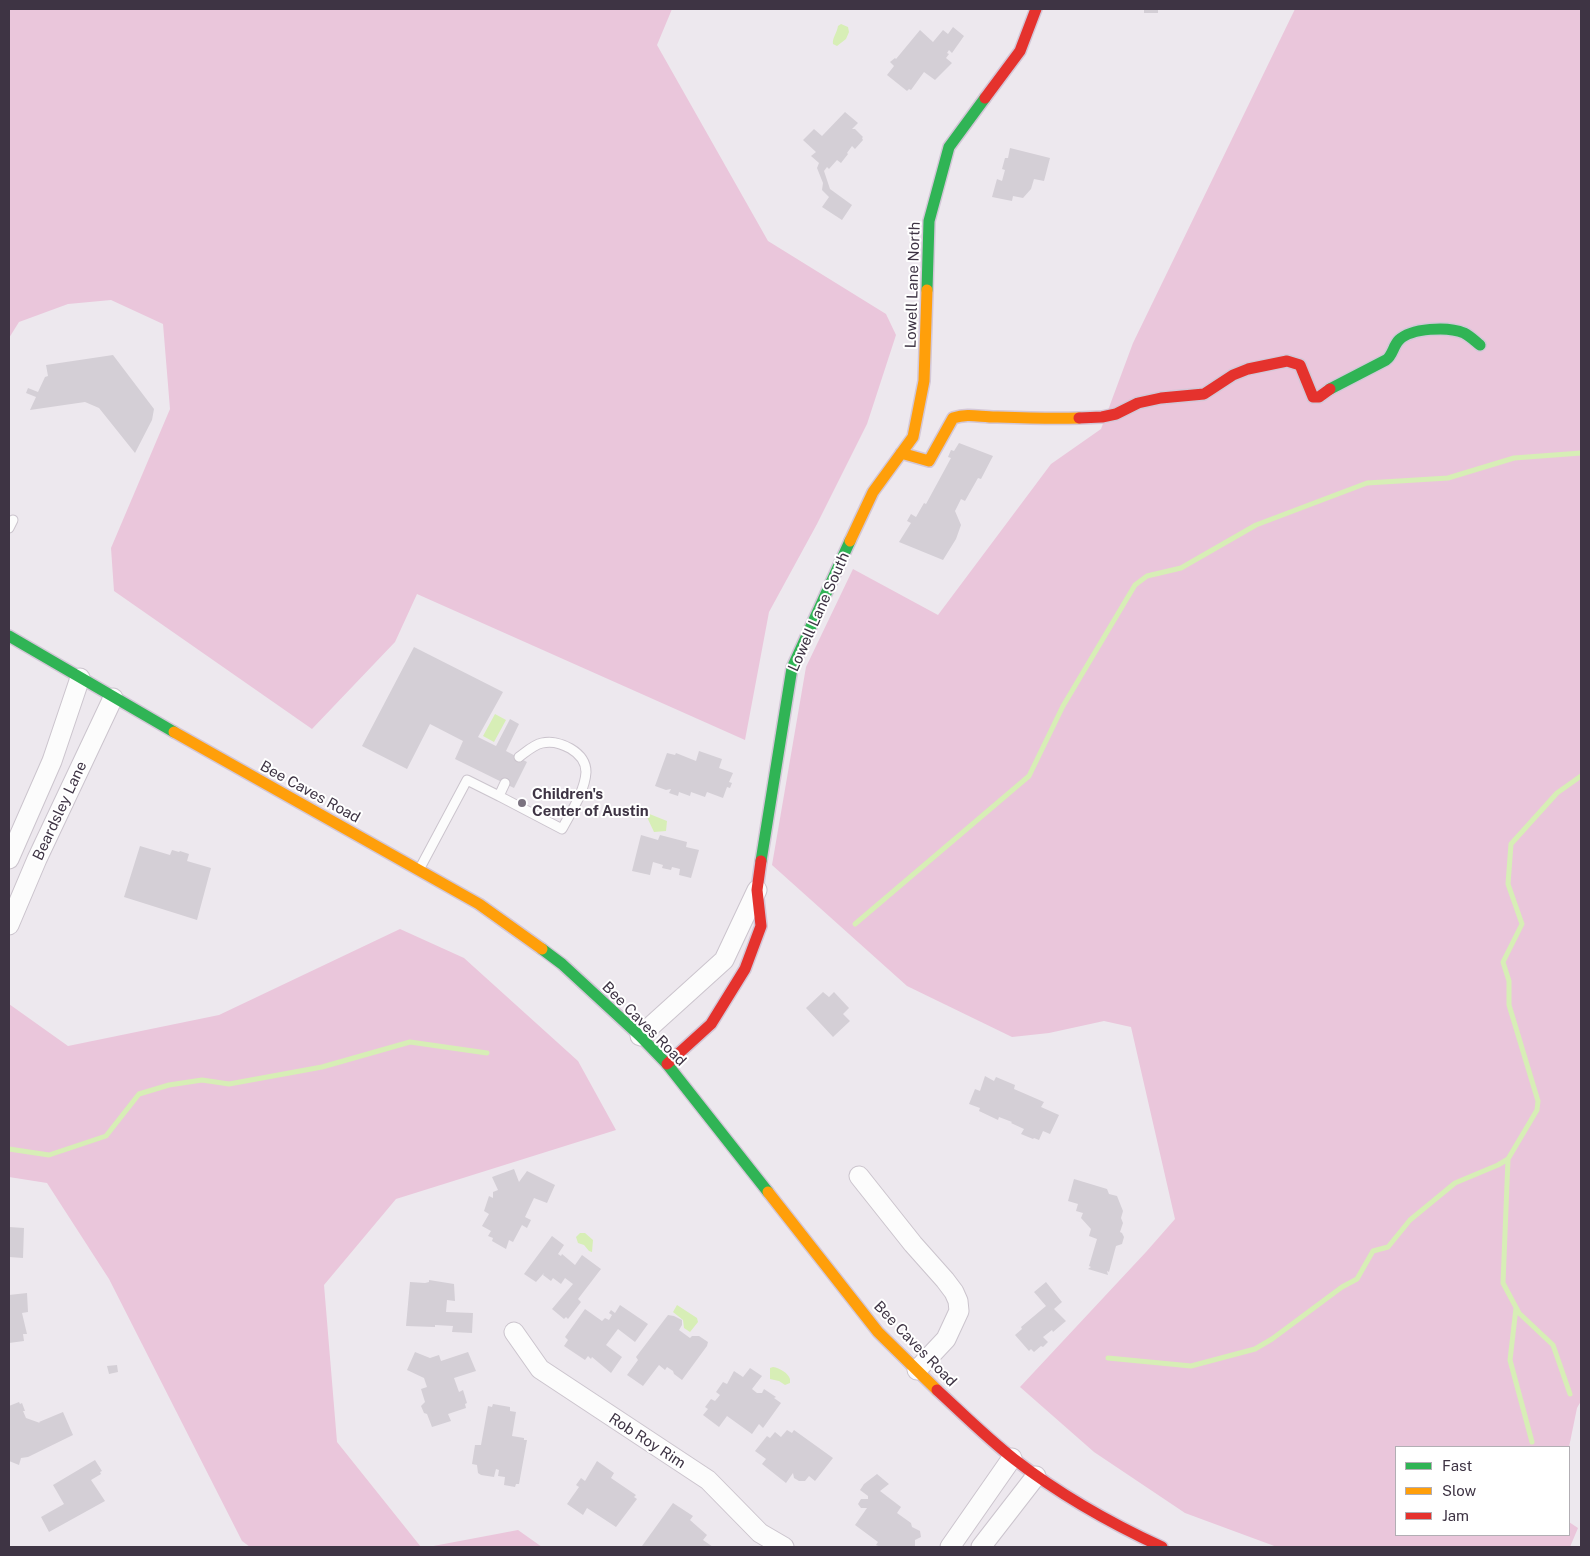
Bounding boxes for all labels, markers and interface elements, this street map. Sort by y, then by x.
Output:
street label: Lowell Lane North [902,221,924,349]
street label: Lowell Lane South [785,550,853,674]
street label: Bee Caves Road [257,757,363,827]
street label: Beardsley Lane [29,759,91,863]
place label: Children's Center of Austin [532,785,649,820]
marker: Children's Center of Austin [516,797,528,809]
street label: Bee Caves Road [598,978,690,1070]
street label: Bee Caves Road [870,1298,960,1390]
street label: Rob Roy Rim [605,1410,689,1472]
legend [1395,1446,1570,1536]
text: Fast [1442,1457,1472,1474]
text: Slow [1442,1482,1476,1499]
text: Jam [1442,1507,1469,1524]

